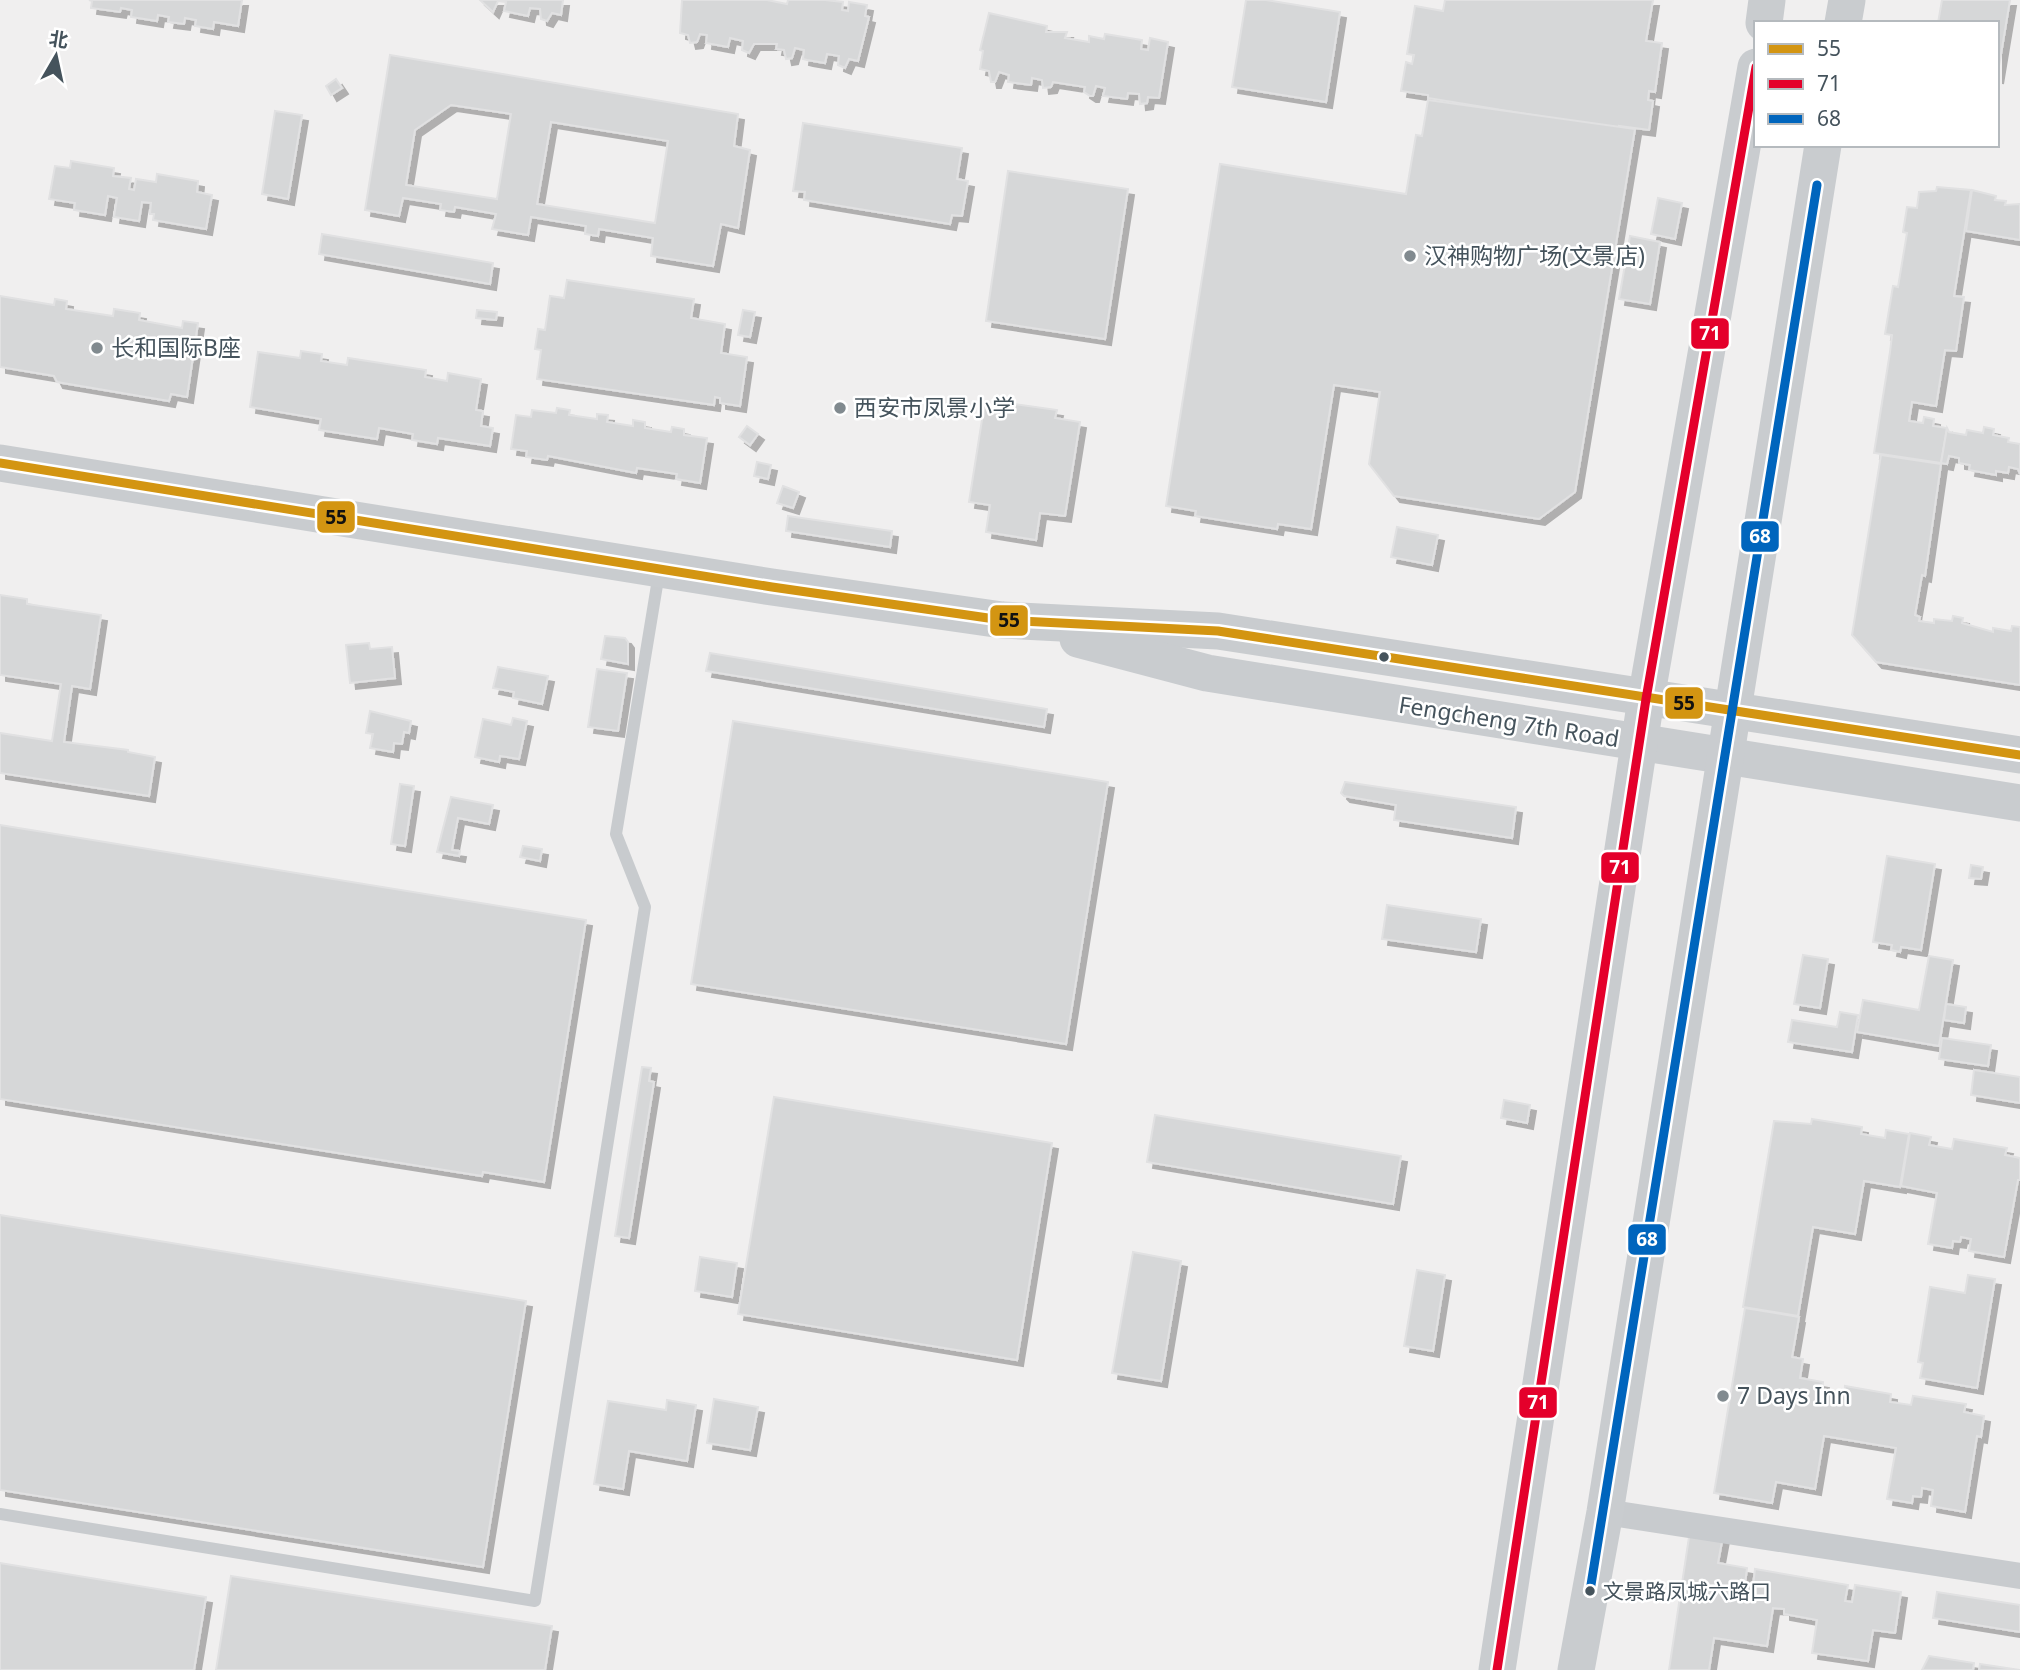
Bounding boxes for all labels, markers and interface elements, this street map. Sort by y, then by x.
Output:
north arrow [21,21,91,91]
legend [1754,21,1999,147]
text: 北 [47,25,70,54]
text: 55 [1817,34,1841,62]
text: 71 [1817,69,1841,97]
text: 68 [1817,104,1841,132]
place label: 汉神购物广场(文景店) [1424,239,1645,271]
marker: 汉神购物广场(文景店) [1402,248,1418,264]
line badge: 71 [1690,317,1730,350]
text: 71 [1699,320,1721,346]
place label: 长和国际B座 [111,331,241,363]
marker: 长和国际B座 [89,340,105,356]
place label: 西安市凤景小学 [854,391,1015,423]
marker: 西安市凤景小学 [832,400,848,416]
line badge: 55 [316,500,356,534]
text: 55 [325,504,347,530]
line badge: 68 [1740,520,1780,553]
text: 68 [1749,523,1771,549]
line badge: 55 [989,604,1029,637]
text: 55 [998,607,1020,633]
unlabelled marker [1377,650,1391,664]
line badge: 55 [1664,686,1704,720]
street label: Fengcheng 7th Road [1397,688,1622,754]
text: 55 [1673,690,1695,716]
line badge: 71 [1600,851,1640,884]
text: 71 [1609,854,1631,880]
line badge: 68 [1627,1223,1667,1256]
text: 68 [1636,1226,1658,1252]
place label: 7 Days Inn [1737,1379,1851,1411]
line badge: 71 [1518,1386,1558,1419]
marker: 7 Days Inn [1715,1388,1731,1404]
text: 71 [1527,1389,1549,1415]
place label: 文景路凤城六路口 [1603,1577,1771,1605]
marker: 文景路凤城六路口 [1583,1584,1597,1598]

